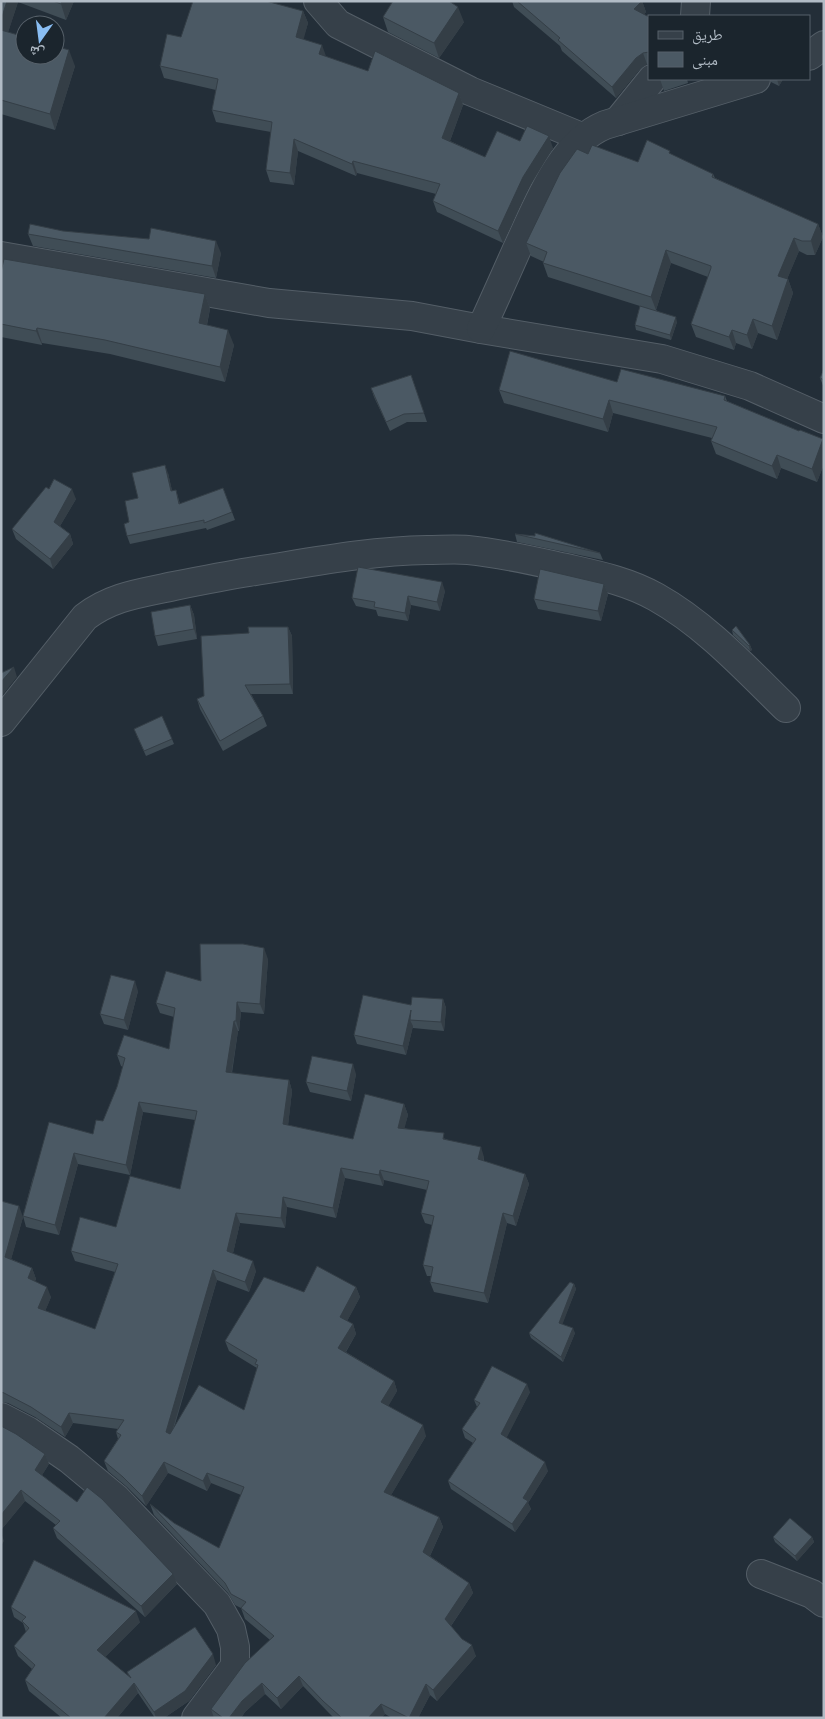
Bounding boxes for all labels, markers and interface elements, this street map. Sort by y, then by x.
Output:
north arrow [15,15,65,65]
legend [648,15,810,80]
text: طريق [692,23,723,46]
text: ش [27,41,46,65]
text: مبنى [692,48,718,71]

